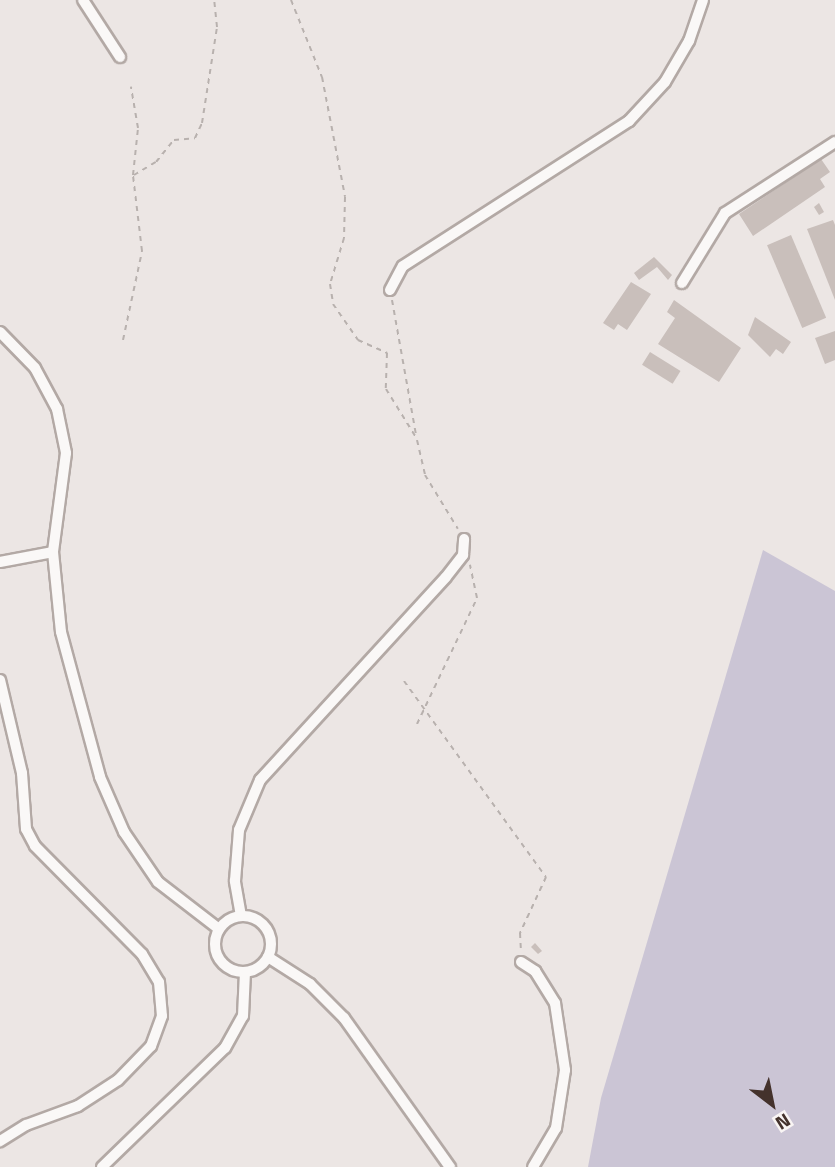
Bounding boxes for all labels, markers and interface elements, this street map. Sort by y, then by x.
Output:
north arrow [737,1069,807,1139]
text: N [770,1106,797,1138]

